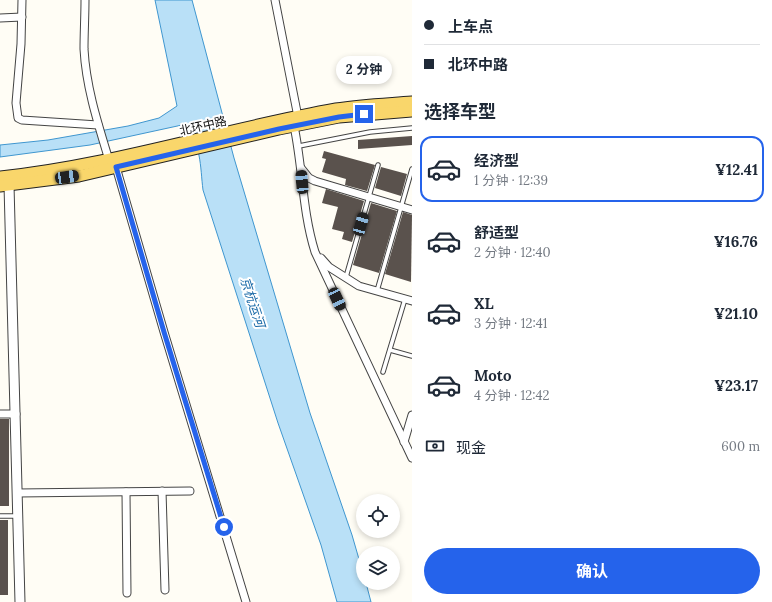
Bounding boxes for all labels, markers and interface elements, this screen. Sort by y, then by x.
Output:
text: 上车点 [448,17,493,36]
text: 北环中路 [448,55,508,74]
callout: 2 分钟 [336,56,392,84]
text: 2 分钟 [346,61,382,78]
text: 选择车型 [424,100,496,123]
route end [355,105,373,123]
street label: 北环中路 [178,113,228,138]
icon: car [426,151,462,187]
text: 经济型 [474,151,519,170]
text: ¥12.41 [715,160,758,179]
car [54,169,80,185]
car [295,170,309,194]
text: 1 分钟 · 12:39 [474,172,548,189]
car [352,211,370,237]
icon: car [426,223,462,259]
text: 舒适型 [474,223,519,242]
text: ¥16.76 [714,232,758,251]
text: 2 分钟 · 12:40 [474,244,551,261]
water label: 京杭运河 [236,275,270,332]
car [326,286,348,312]
text: XL [474,294,494,313]
icon: car [426,295,462,331]
text: ¥21.10 [714,304,758,323]
text: 3 分钟 · 12:41 [474,315,548,332]
text: Moto [474,366,511,385]
icon: car [426,367,462,403]
text: ¥23.17 [714,376,758,395]
text: 4 分钟 · 12:42 [474,387,550,404]
icon: cash [424,435,446,457]
text: 现金 [456,438,486,457]
text: 600 m [721,438,760,455]
map controls [356,494,400,590]
button: locate [356,494,400,538]
route start [215,518,233,536]
button: layers [356,546,400,590]
button: 确认 [424,548,760,594]

